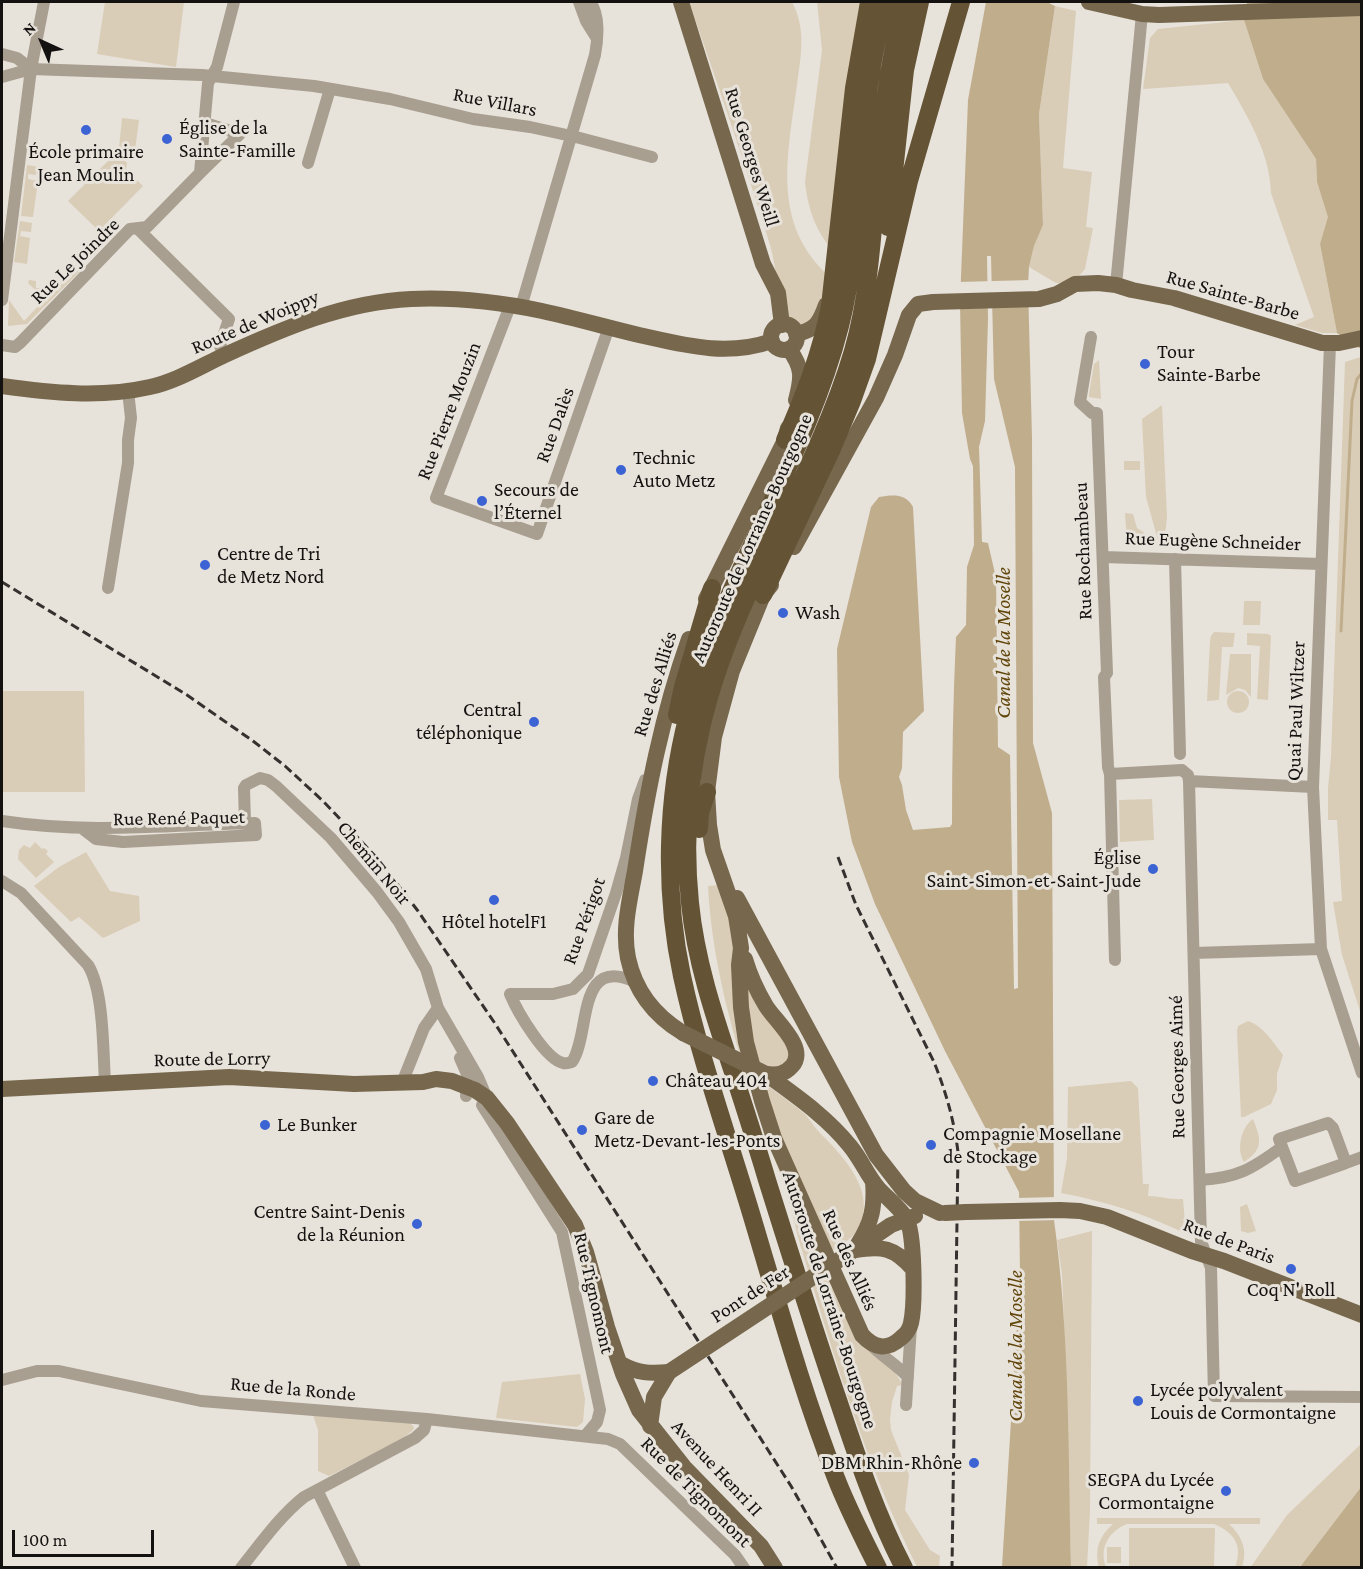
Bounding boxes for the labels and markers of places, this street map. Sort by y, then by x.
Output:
place label: Église de la Sainte-Famille [179,116,296,163]
marker: École primaire Jean Moulin [79,123,93,137]
marker: Église de la Sainte-Famille [160,132,174,146]
place label: École primaire Jean Moulin [28,140,144,187]
place label: Tour Sainte-Barbe [1157,340,1261,387]
marker: Tour Sainte-Barbe [1138,357,1152,371]
place label: Technic Auto Metz [633,446,715,493]
marker: Technic Auto Metz [614,463,628,477]
place label: Secours de l’Éternel [494,478,579,525]
marker: Secours de l’Éternel [475,494,489,508]
place label: Centre de Tri de Metz Nord [217,542,324,589]
marker: Centre de Tri de Metz Nord [198,558,212,572]
place label: Wash [795,601,840,625]
marker: Wash [776,606,790,620]
place label: Central téléphonique [416,698,522,745]
marker: Central téléphonique [527,715,541,729]
place label: Église Saint-Simon-et-Saint-Jude [927,846,1141,893]
marker: Église Saint-Simon-et-Saint-Jude [1146,862,1160,876]
marker: Hôtel hotelF1 [487,893,501,907]
place label: Hôtel hotelF1 [441,910,547,934]
place label: Château 404 [665,1069,767,1093]
marker: Château 404 [646,1074,660,1088]
place label: Gare de Metz-Devant-les-Ponts [594,1106,780,1153]
place label: Le Bunker [277,1113,357,1137]
marker: Le Bunker [258,1118,272,1132]
place label: Compagnie Mosellane de Stockage [943,1122,1121,1169]
marker: Gare de Metz-Devant-les-Ponts [575,1123,589,1137]
marker: Compagnie Mosellane de Stockage [924,1138,938,1152]
place label: Centre Saint-Denis de la Réunion [254,1200,405,1247]
marker: Centre Saint-Denis de la Réunion [410,1217,424,1231]
marker: Coq N' Roll [1284,1262,1298,1276]
place label: Coq N' Roll [1247,1278,1335,1302]
place label: Lycée polyvalent Louis de Cormontaigne [1150,1378,1336,1425]
marker: Lycée polyvalent Louis de Cormontaigne [1131,1394,1145,1408]
place label: DBM Rhin-Rhône [821,1451,962,1475]
marker: DBM Rhin-Rhône [967,1456,981,1470]
place label: SEGPA du Lycée Cormontaigne [1088,1468,1214,1515]
marker: SEGPA du Lycée Cormontaigne [1219,1484,1233,1498]

